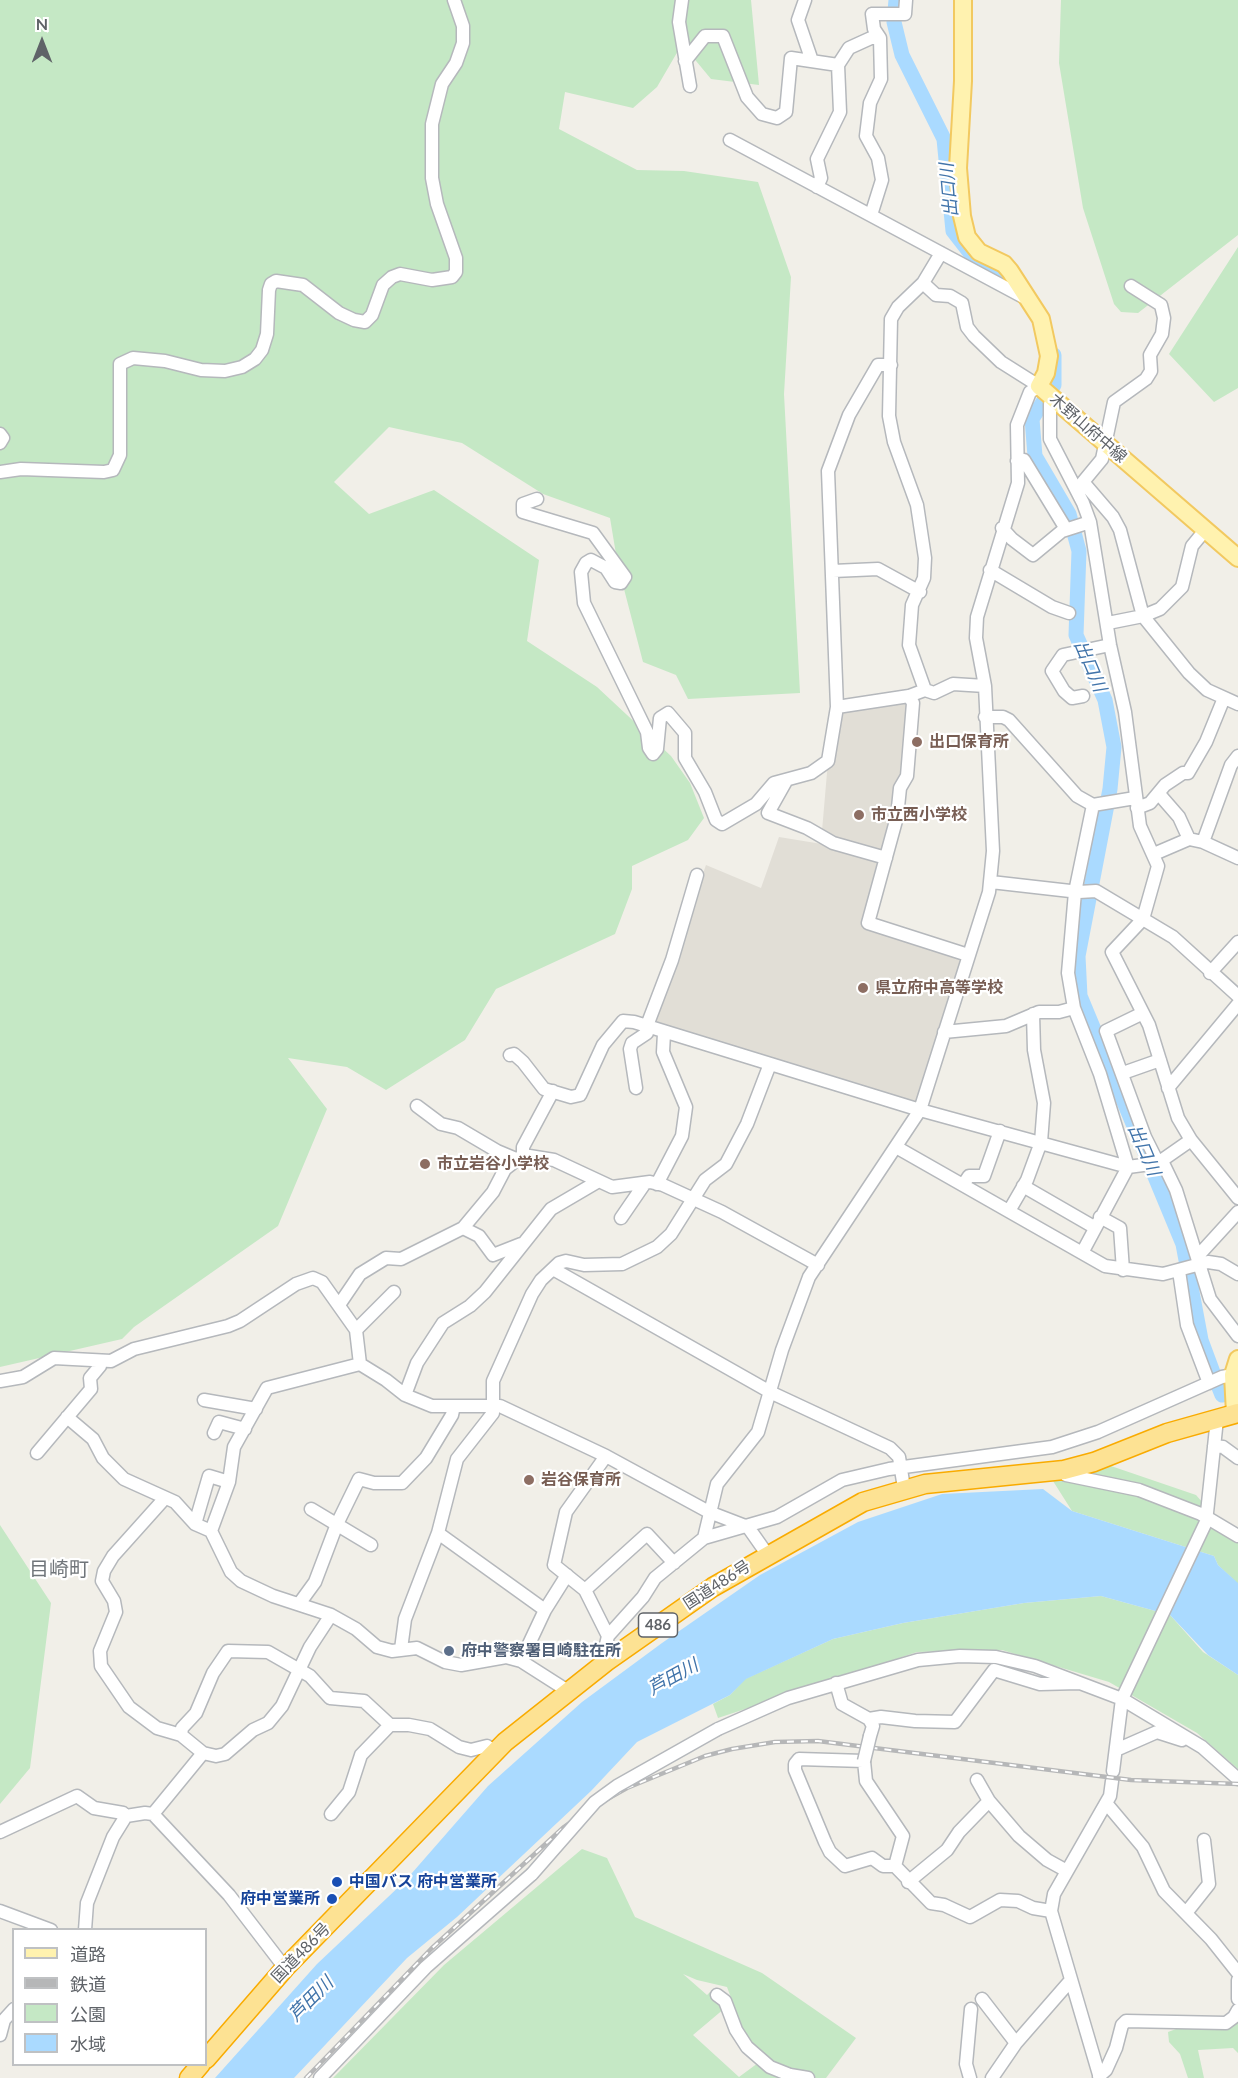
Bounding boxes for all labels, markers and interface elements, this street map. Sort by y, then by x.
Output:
north arrow [12,12,72,72]
text: N [36,14,48,33]
water label: 出口川 [936,162,962,218]
street label: 木野山府中線 [1045,389,1131,467]
water label: 出口川 [1070,637,1110,695]
place label: 出口保育所 [929,732,1009,752]
marker: 出口保育所 [910,735,924,749]
place label: 市立西小学校 [871,805,967,825]
marker: 市立西小学校 [852,808,866,822]
place label: 県立府中高等学校 [875,978,1003,998]
marker: 県立府中高等学校 [856,981,870,995]
water label: 出口川 [1124,1121,1164,1179]
place label: 市立岩谷小学校 [437,1154,549,1174]
marker: 市立岩谷小学校 [418,1157,432,1171]
place label: 岩谷保育所 [541,1470,621,1490]
marker: 岩谷保育所 [522,1473,536,1487]
street label: 国道486号 [680,1556,754,1614]
district label: 目崎町 [29,1558,89,1582]
road number: 486 [638,1613,678,1637]
place label: 府中警察署目崎駐在所 [461,1641,621,1661]
marker: 府中警察署目崎駐在所 [442,1644,456,1658]
water label: 芦田川 [644,1654,702,1700]
place label: 中国バス 府中営業所 [349,1872,497,1892]
marker: 中国バス 府中営業所 [330,1875,344,1889]
place label: 府中営業所 [240,1889,320,1909]
marker: 府中営業所 [325,1892,339,1906]
street label: 国道486号 [268,1919,334,1987]
legend [12,1928,207,2066]
text: 道路 [70,1943,106,1965]
water label: 芦田川 [284,1972,338,2026]
text: 鉄道 [70,1973,106,1995]
text: 公園 [70,2003,106,2025]
text: 水域 [70,2033,106,2055]

